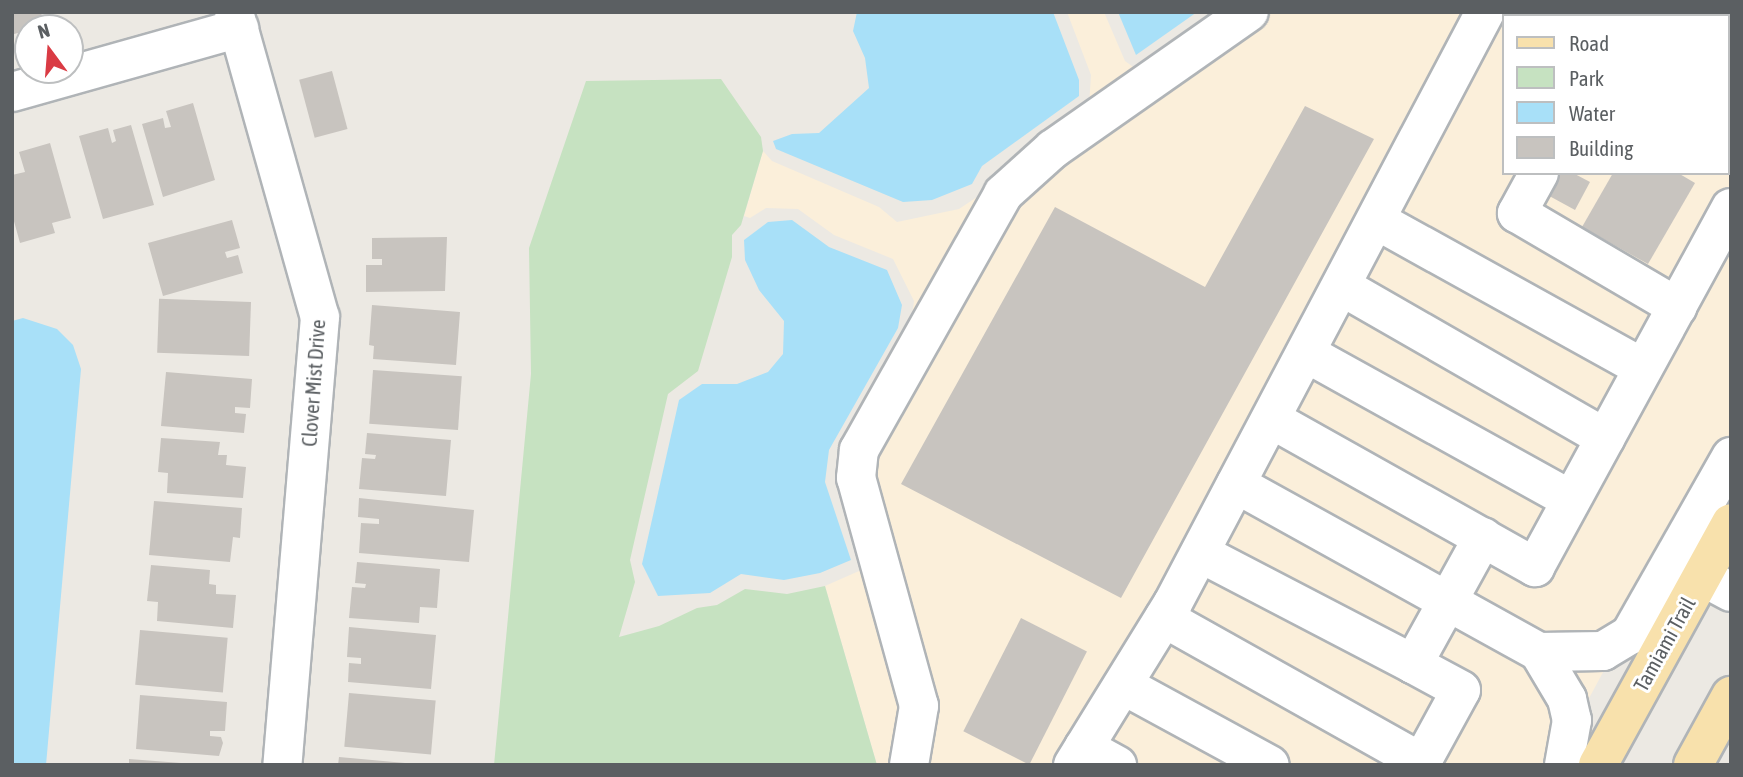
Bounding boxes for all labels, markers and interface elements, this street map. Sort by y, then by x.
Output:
north arrow [14,14,84,84]
legend [1502,14,1729,175]
text: N [35,19,52,43]
text: Road [1569,31,1609,55]
text: Park [1569,66,1604,90]
text: Water [1569,101,1615,125]
text: Building [1569,136,1633,160]
street label: Clover Mist Drive [296,319,330,447]
street label: Tamiami Trail [1628,592,1700,696]

